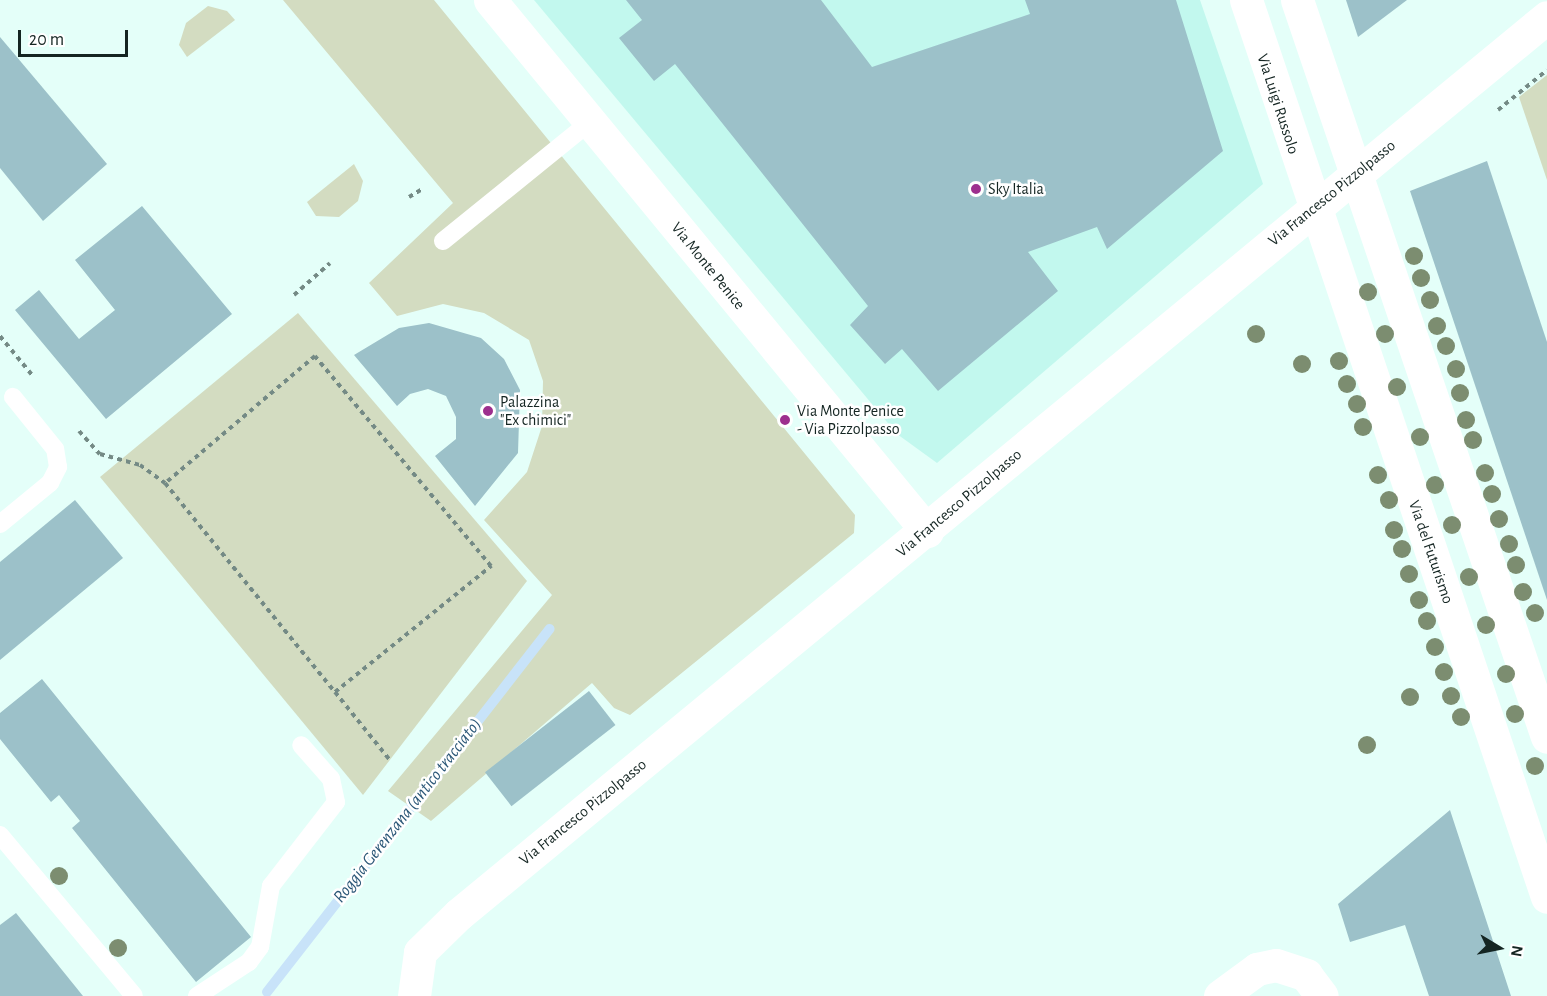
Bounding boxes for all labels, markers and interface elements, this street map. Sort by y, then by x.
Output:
scale bar [21,18,130,56]
text: 20 m [29,31,64,49]
street label: Via Luigi Russolo [1253,52,1303,156]
street label: Via Francesco Pizzolpasso [1265,136,1399,250]
place label: Sky Italia [988,179,1044,199]
marker: Sky Italia [969,182,983,196]
street label: Via Monte Penice [667,218,749,314]
place label: Palazzina "Ex chimici" [500,392,571,430]
place label: Via Monte Penice - Via Pizzolpasso [797,401,904,439]
marker: Palazzina "Ex chimici" [481,404,495,418]
marker: Via Monte Penice - Via Pizzolpasso [778,413,792,427]
street label: Via Francesco Pizzolpasso [892,445,1026,561]
street label: Via del Futurismo [1404,498,1458,606]
water label: Roggia Gerenzana (antico tracciato) [329,714,487,908]
street label: Via Francesco Pizzolpasso [516,755,650,869]
north arrow [1469,918,1529,978]
text: N [1508,944,1526,958]

